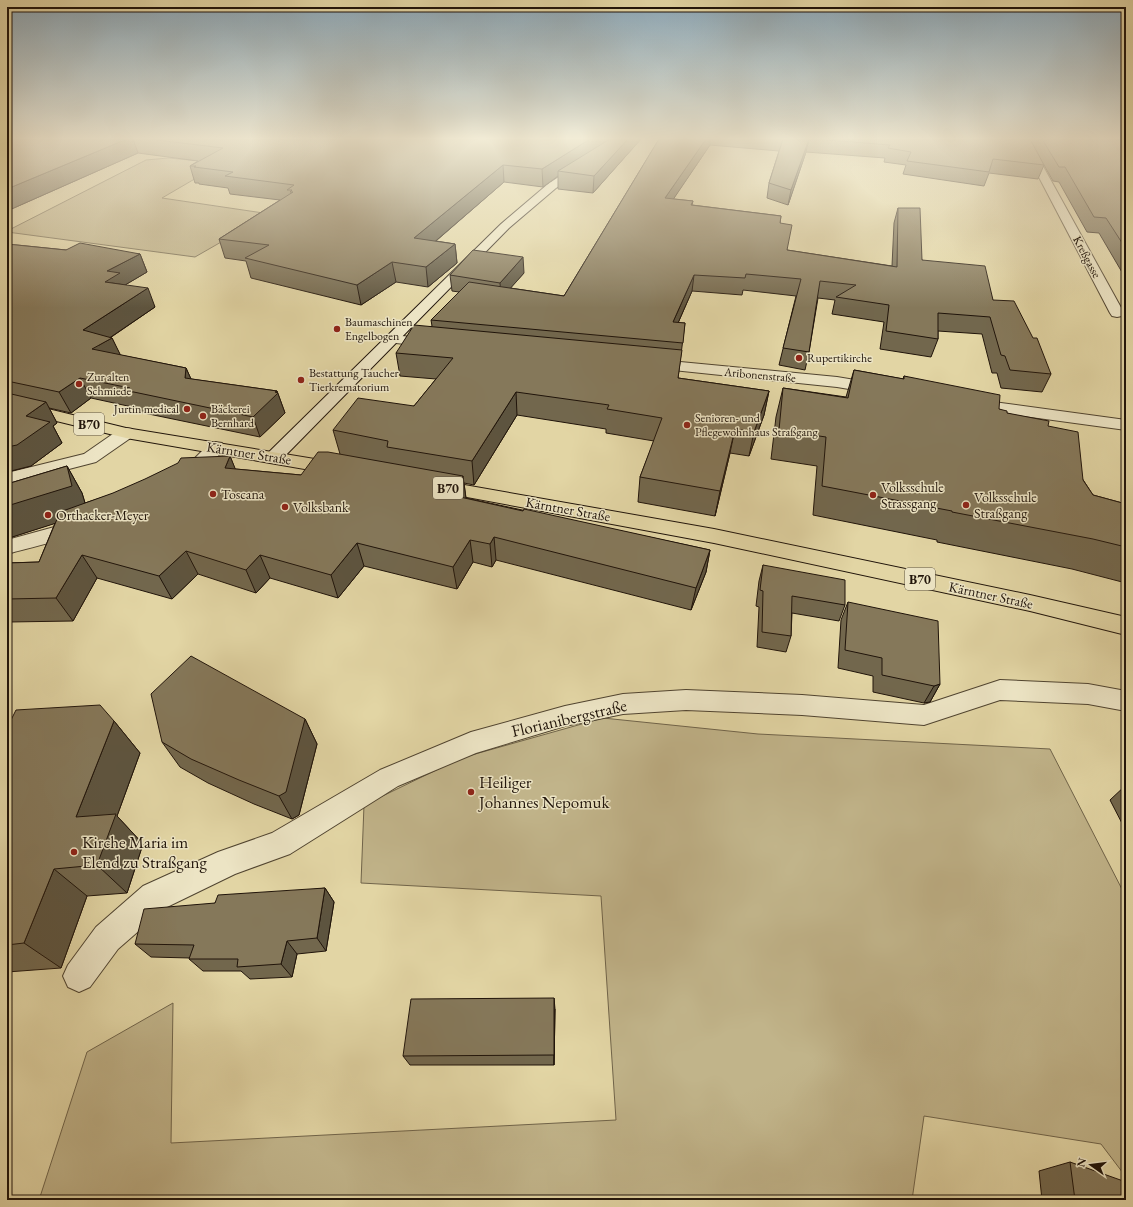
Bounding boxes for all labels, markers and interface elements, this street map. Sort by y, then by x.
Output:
street label: Kreßgasse [1069,233,1105,281]
place label: Baumaschinen Engelbogen [345,314,413,344]
marker: Baumaschinen Engelbogen [332,324,342,334]
place label: Rupertikirche [807,350,872,366]
marker: Rupertikirche [794,353,804,363]
street label: Aribonenstraße [722,364,797,386]
place label: Bestattung Taucher Tierkrematorium [309,365,399,395]
place label: Zur alten Schmiede [87,369,132,399]
marker: Bestattung Taucher Tierkrematorium [296,375,306,385]
marker: Zur alten Schmiede [74,379,84,389]
place label: Jurtin medical [113,401,179,417]
place label: Bäckerei Bernhard [211,401,255,431]
marker: Jurtin medical [182,404,192,414]
place label: Senioren- und Pflegewohnhaus Straßgang [695,410,819,440]
marker: Bäckerei Bernhard [198,411,208,421]
road number: B70 [74,413,104,435]
marker: Senioren- und Pflegewohnhaus Straßgang [682,420,692,430]
street label: Kärntner Straße [205,437,293,469]
road number: B70 [433,477,463,499]
place label: Volksschule Strassgang [881,478,944,512]
place label: Toscana [221,485,265,503]
place label: Volksschule Straßgang [974,488,1037,522]
marker: Toscana [208,489,218,499]
marker: Volksschule Strassgang [868,490,878,500]
street label: Kärntner Straße [524,493,612,525]
place label: Volksbank [293,498,349,516]
marker: Volksschule Straßgang [961,500,971,510]
marker: Volksbank [280,502,290,512]
place label: Orthacker-Meyer [56,506,149,524]
marker: Orthacker-Meyer [43,510,53,520]
road number: B70 [905,568,935,590]
street label: Kärntner Straße [947,577,1035,613]
street label: Florianibergstraße [509,694,629,742]
place label: Heiliger Johannes Nepomuk [477,771,610,813]
marker: Heiliger Johannes Nepomuk [466,787,476,797]
place label: Kirche Maria im Elend zu Straßgang [82,831,207,873]
marker: Kirche Maria im Elend zu Straßgang [69,847,79,857]
north arrow [1071,1145,1111,1185]
text: N [1073,1156,1089,1169]

